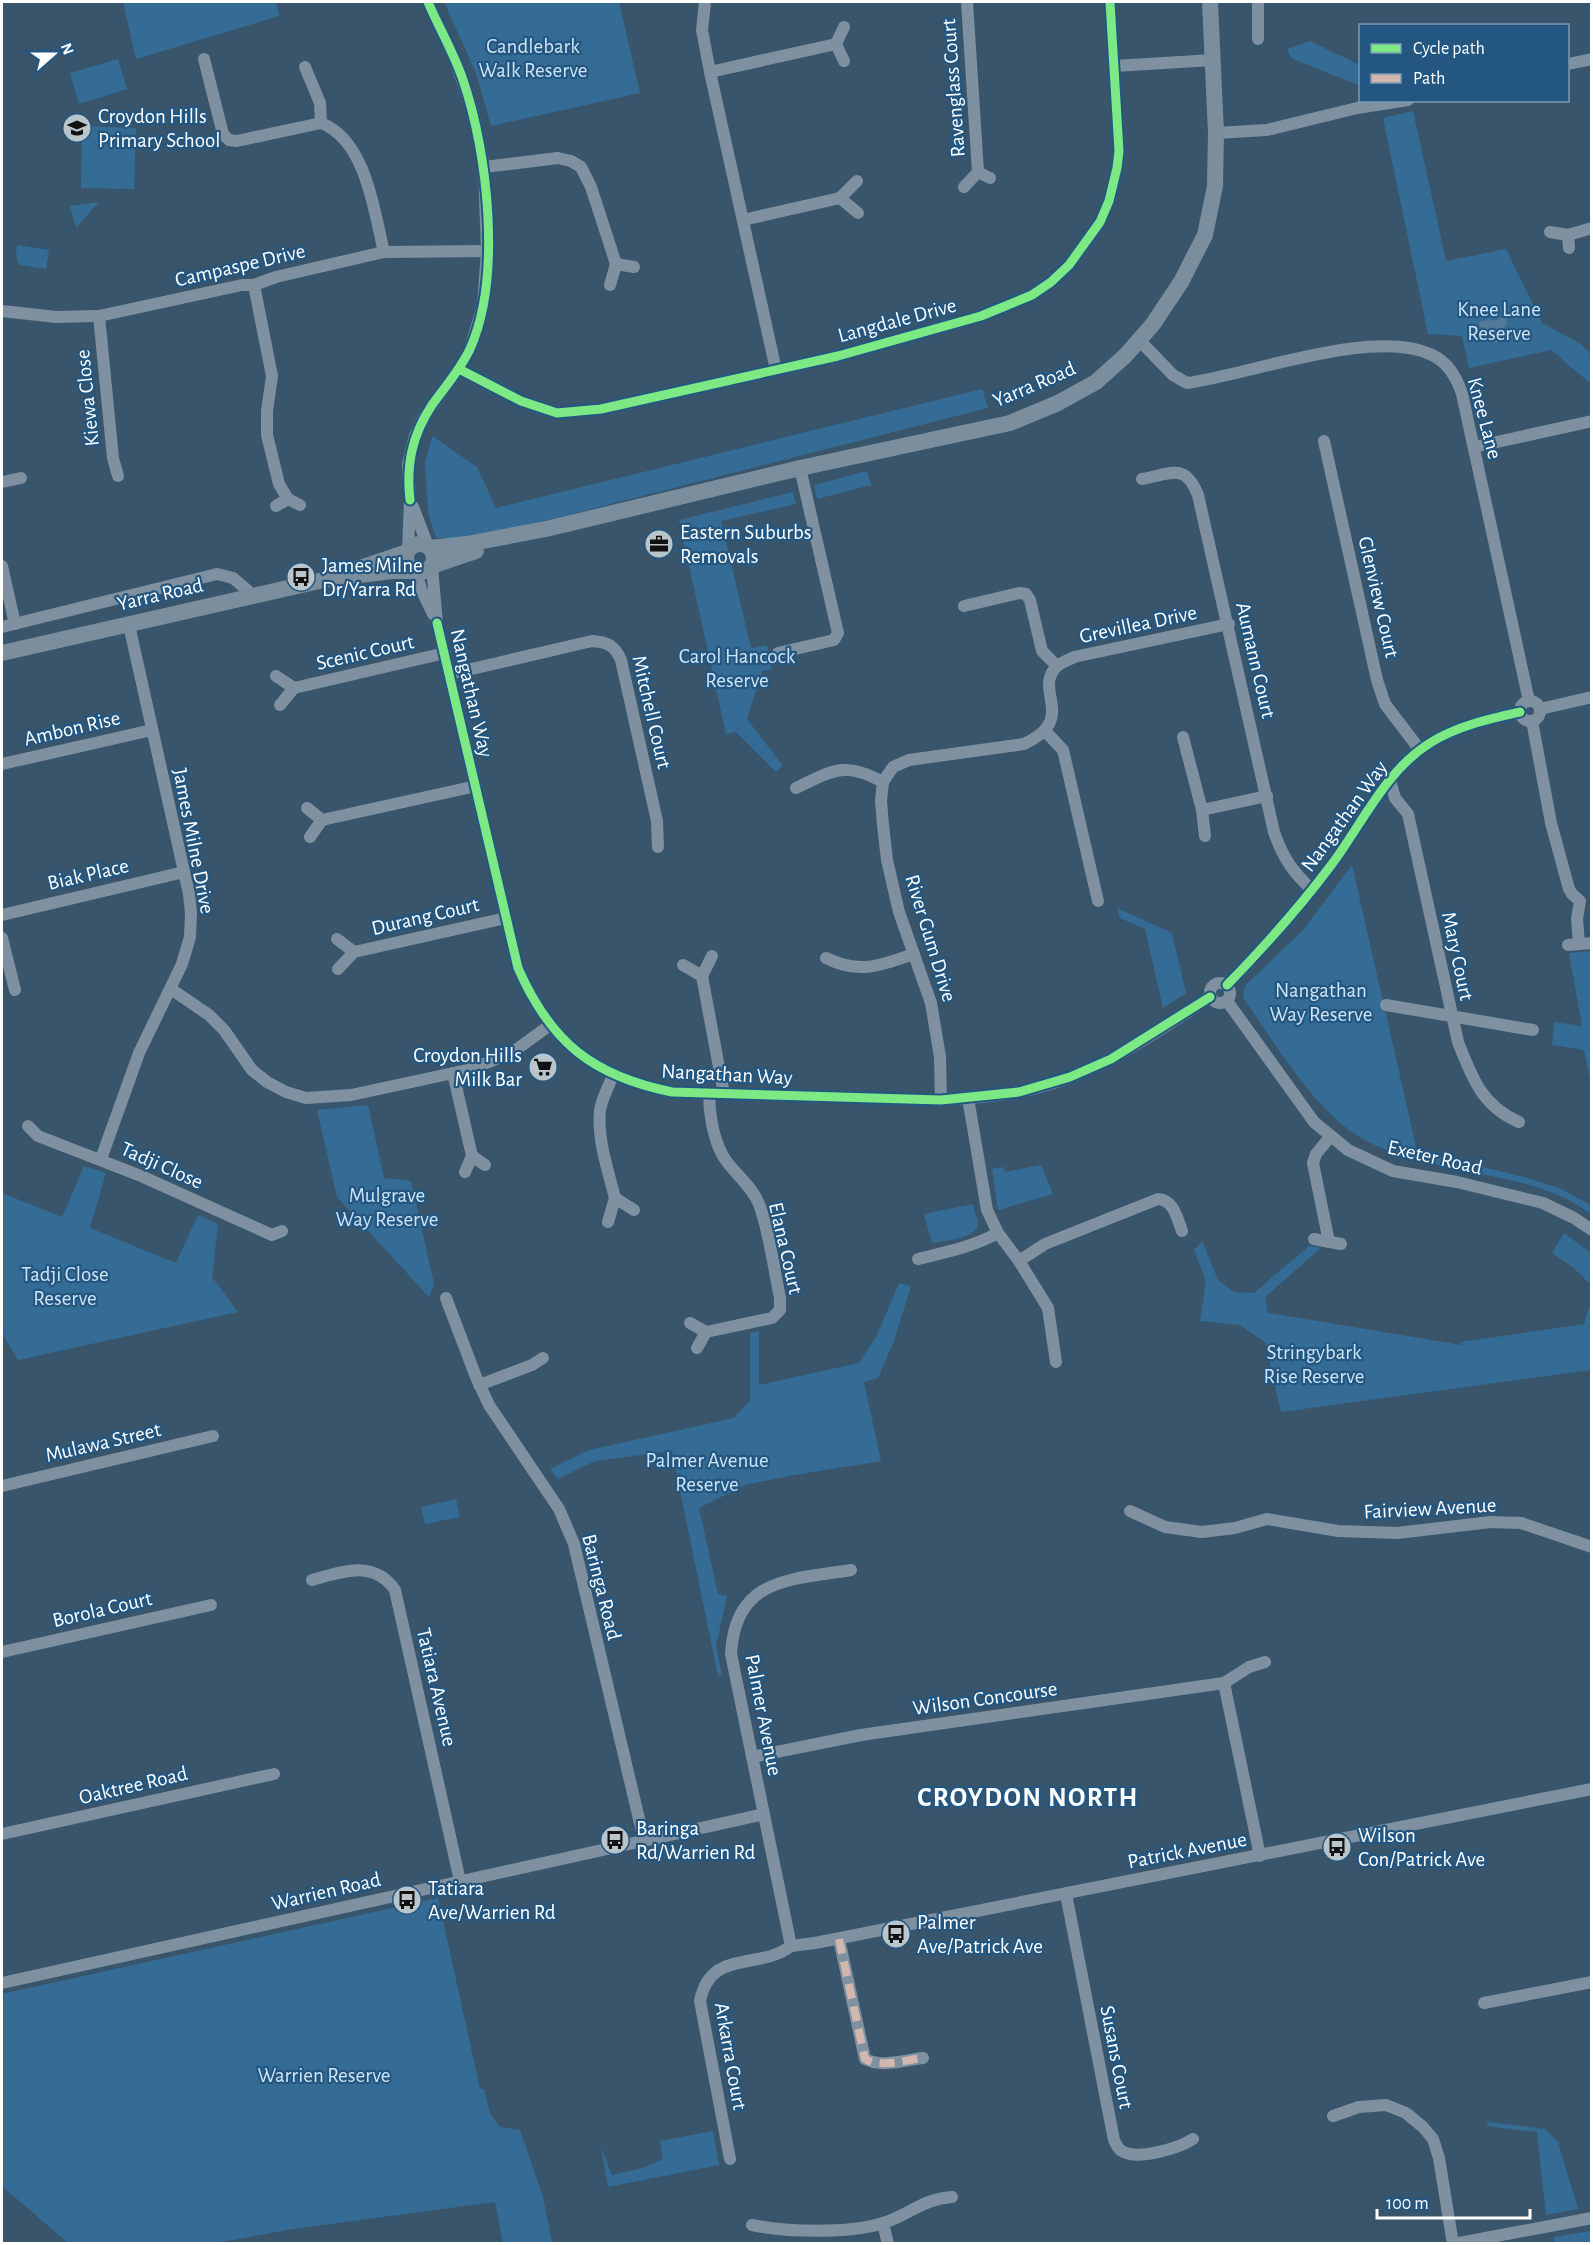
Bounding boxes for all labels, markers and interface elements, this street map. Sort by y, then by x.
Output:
street label: Ravenglass Court [938,18,969,158]
north arrow [24,24,84,84]
legend [1359,24,1569,102]
park label: Candlebark Walk Reserve [479,36,587,81]
text: Cycle path [1413,40,1485,58]
text: N [58,41,77,57]
text: Path [1413,70,1445,88]
place label: Croydon Hills Primary School [98,106,221,151]
school or university icon: Croydon Hills Primary School [61,112,93,144]
street label: Campaspe Drive [173,240,307,291]
street label: Langdale Drive [836,295,959,346]
park label: Knee Lane Reserve [1457,299,1541,344]
street label: Kiewa Close [72,349,103,447]
street label: Yarra Road [990,358,1079,411]
street label: Knee Lane [1464,375,1505,461]
place label: Eastern Suburbs Removals [680,522,812,567]
office icon: Eastern Suburbs Removals [643,528,675,560]
street label: Glenview Court [1354,534,1403,660]
place label: James Milne Dr/Yarra Rd [322,555,423,600]
bus stop icon: James Milne Dr/Yarra Rd [285,561,317,593]
street label: Yarra Road [115,574,205,615]
street label: Aumann Court [1232,600,1279,720]
street label: Grevillea Drive [1077,602,1199,647]
street label: Nangathan Way [447,627,497,759]
street label: Scenic Court [314,631,416,674]
park label: Carol Hancock Reserve [679,646,796,691]
street label: Mitchell Court [628,654,675,771]
street label: Ambon Rise [22,707,122,750]
street label: Nangathan Way [1297,757,1392,876]
street label: James Milne Drive [169,767,218,916]
street label: Biak Place [45,855,131,894]
street label: River Gum Drive [901,872,960,1004]
street label: Durang Court [369,894,481,939]
street label: Mary Court [1438,910,1477,1003]
park label: Nangathan Way Reserve [1270,980,1372,1025]
place label: Croydon Hills Milk Bar [413,1045,522,1090]
supermarket icon: Croydon Hills Milk Bar [527,1051,559,1083]
street label: Nangathan Way [661,1061,793,1088]
street label: Exeter Road [1385,1136,1484,1179]
street label: Tadji Close [118,1138,206,1193]
park label: Mulgrave Way Reserve [336,1185,438,1230]
street label: Elana Court [765,1200,806,1296]
park label: Tadji Close Reserve [21,1264,109,1309]
park label: Stringybark Rise Reserve [1264,1342,1365,1387]
street label: Mulawa Street [43,1419,163,1466]
park label: Palmer Avenue Reserve [645,1450,769,1495]
street label: Fairview Avenue [1363,1495,1497,1522]
street label: Baringa Road [578,1532,625,1642]
street label: Borola Court [50,1588,154,1631]
street label: Tatiara Avenue [413,1626,460,1748]
street label: Palmer Avenue [741,1653,786,1778]
street label: Wilson Concourse [911,1678,1059,1719]
street label: Oaktree Road [77,1763,190,1808]
district label: CROYDON NORTH [917,1784,1139,1811]
place label: Baringa Rd/Warrien Rd [636,1818,755,1863]
bus stop icon: Baringa Rd/Warrien Rd [599,1824,631,1856]
place label: Wilson Con/Patrick Ave [1358,1825,1485,1870]
street label: Patrick Avenue [1126,1829,1248,1872]
bus stop icon: Wilson Con/Patrick Ave [1321,1831,1353,1863]
street label: Warrien Road [269,1869,383,1914]
place label: Tatiara Ave/Warrien Rd [428,1878,556,1923]
bus stop icon: Tatiara Ave/Warrien Rd [391,1884,423,1916]
place label: Palmer Ave/Patrick Ave [917,1912,1043,1957]
bus stop icon: Palmer Ave/Patrick Ave [880,1918,912,1950]
street label: Arkarra Court [711,2001,750,2112]
street label: Susans Court [1096,2004,1137,2111]
park label: Warrien Reserve [257,2065,391,2086]
scale bar [1377,2182,1530,2220]
text: 100 m [1386,2195,1429,2213]

